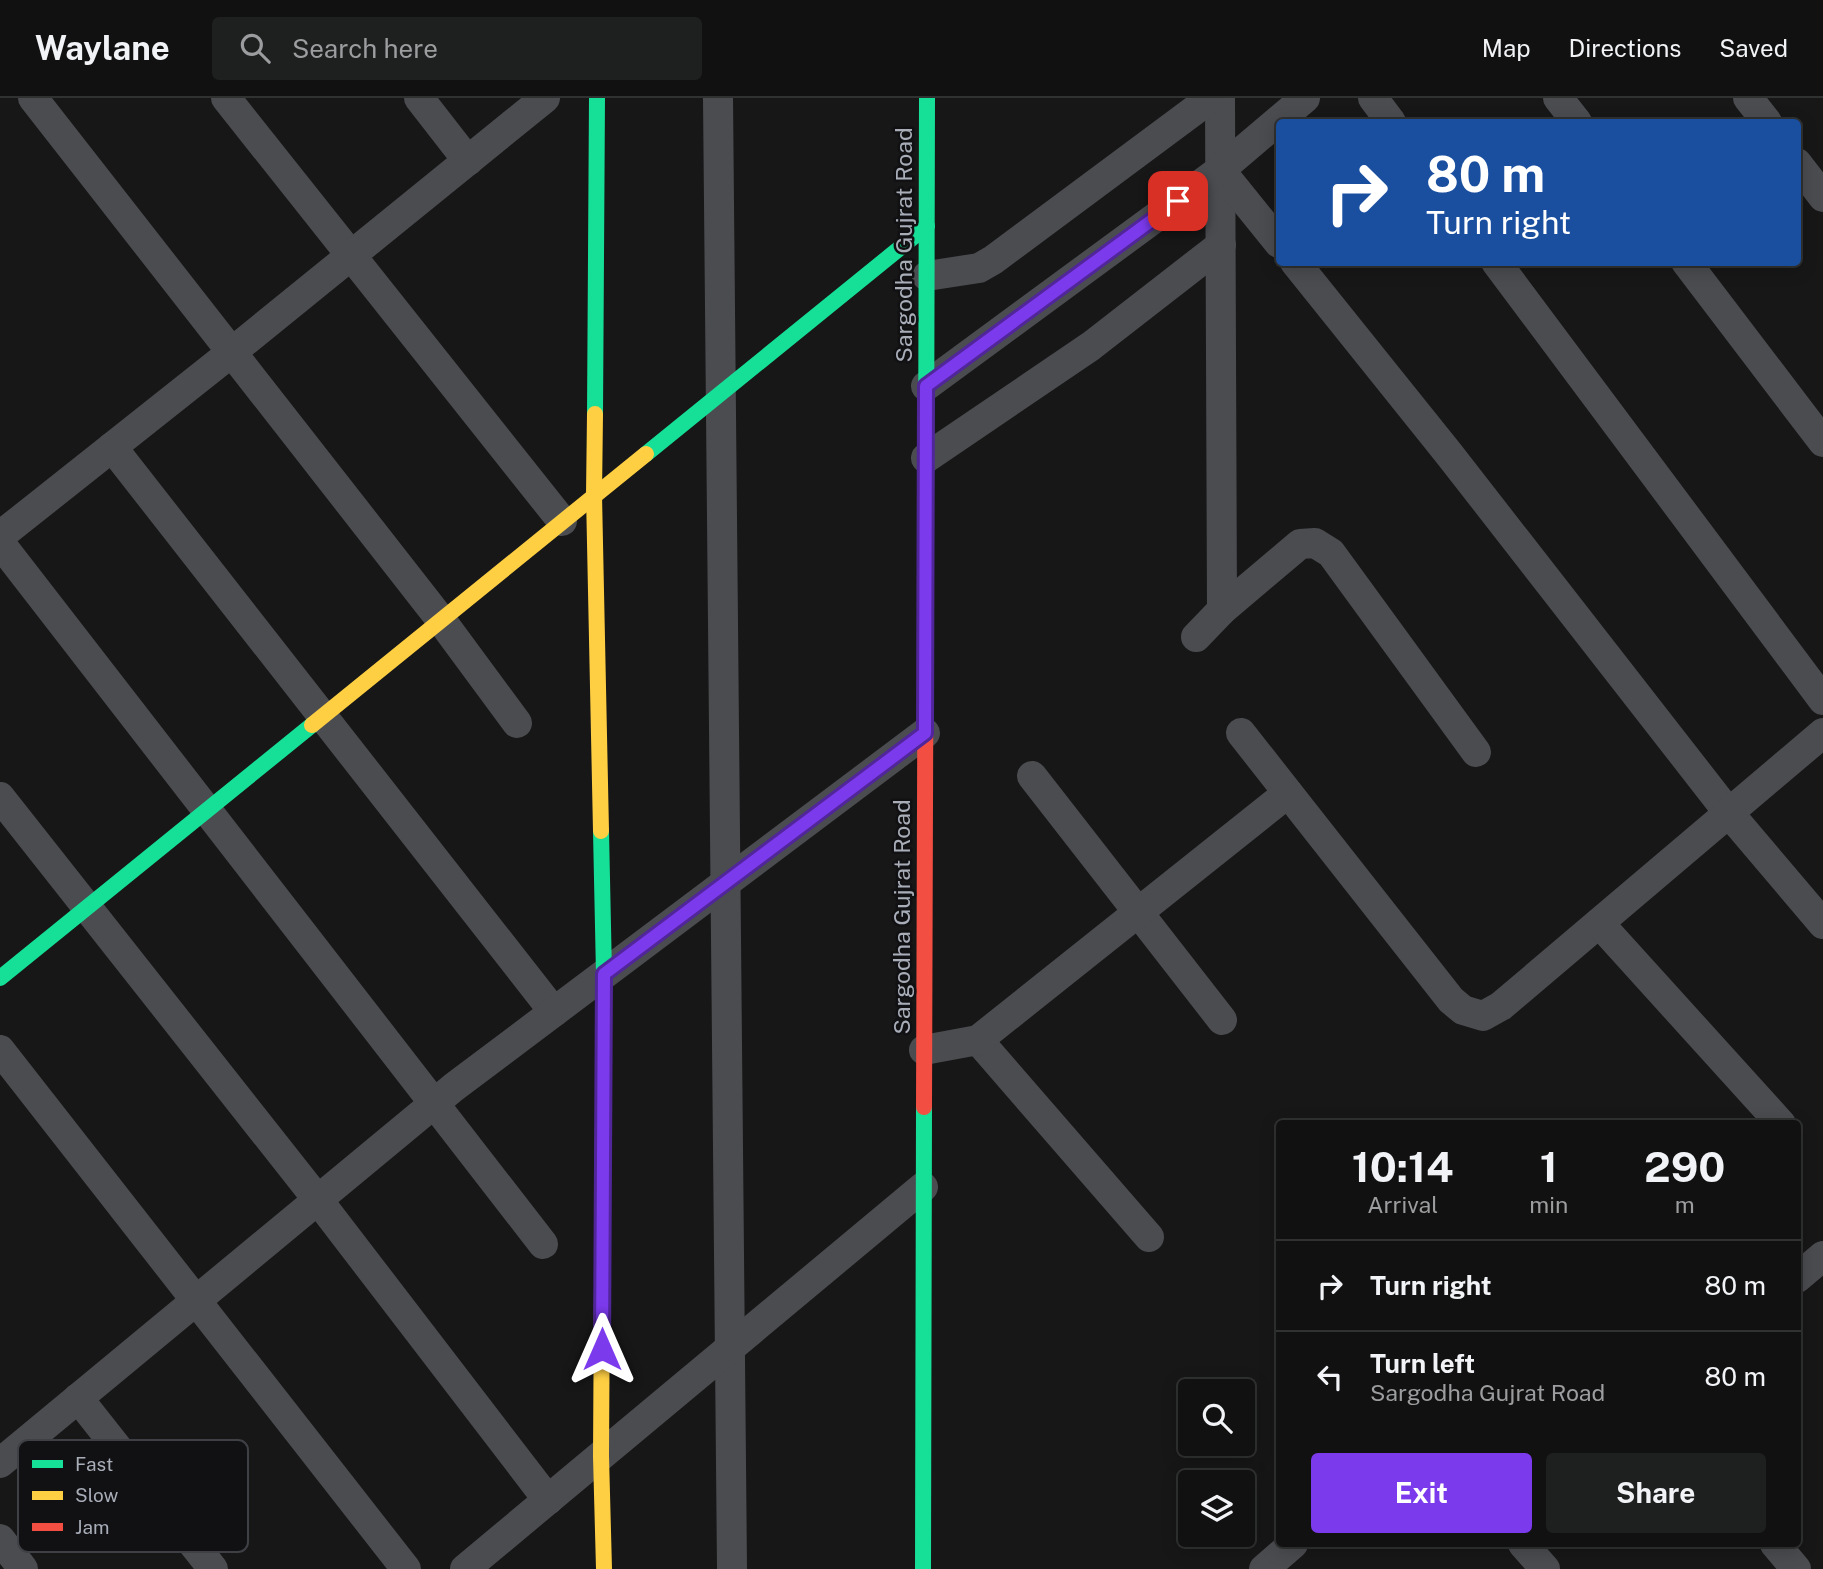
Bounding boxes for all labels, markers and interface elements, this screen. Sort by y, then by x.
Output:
search box [212,17,702,80]
text: Waylane [35,29,170,67]
icon: search [236,29,274,67]
text: Search here [292,33,438,64]
text: Map [1482,34,1531,62]
text: Directions [1569,34,1681,62]
text: Saved [1719,34,1788,62]
street label: Sargodha Gujrat Road [890,127,917,363]
text: 80 m [1426,145,1545,203]
icon: right [1311,147,1402,238]
pin [1148,171,1208,231]
icon: arrive [1159,182,1197,220]
text: Turn right [1426,204,1571,241]
street label: Sargodha Gujrat Road [888,799,915,1035]
text: 10:14 [1352,1142,1454,1191]
text: 1 [1540,1142,1558,1191]
text: 290 [1644,1142,1725,1191]
text: Arrival [1367,1191,1438,1218]
text: min [1529,1191,1568,1218]
text: m [1675,1191,1695,1218]
icon: right [1311,1267,1349,1305]
text: Turn right [1370,1270,1492,1301]
text: 80 m [1705,1270,1766,1301]
position arrow [565,1312,639,1386]
text: Turn left [1370,1348,1475,1379]
icon: left [1311,1358,1349,1396]
text: 80 m [1705,1361,1766,1392]
map controls [1178,1379,1255,1547]
button: search [1178,1379,1255,1456]
text: Sargodha Gujrat Road [1370,1379,1605,1406]
legend [18,1440,248,1552]
text: Fast [75,1453,113,1475]
button: Exit [1311,1453,1532,1533]
button: Share [1546,1453,1766,1533]
button: layers [1178,1470,1255,1547]
text: Slow [75,1484,119,1506]
text: Jam [75,1516,109,1538]

